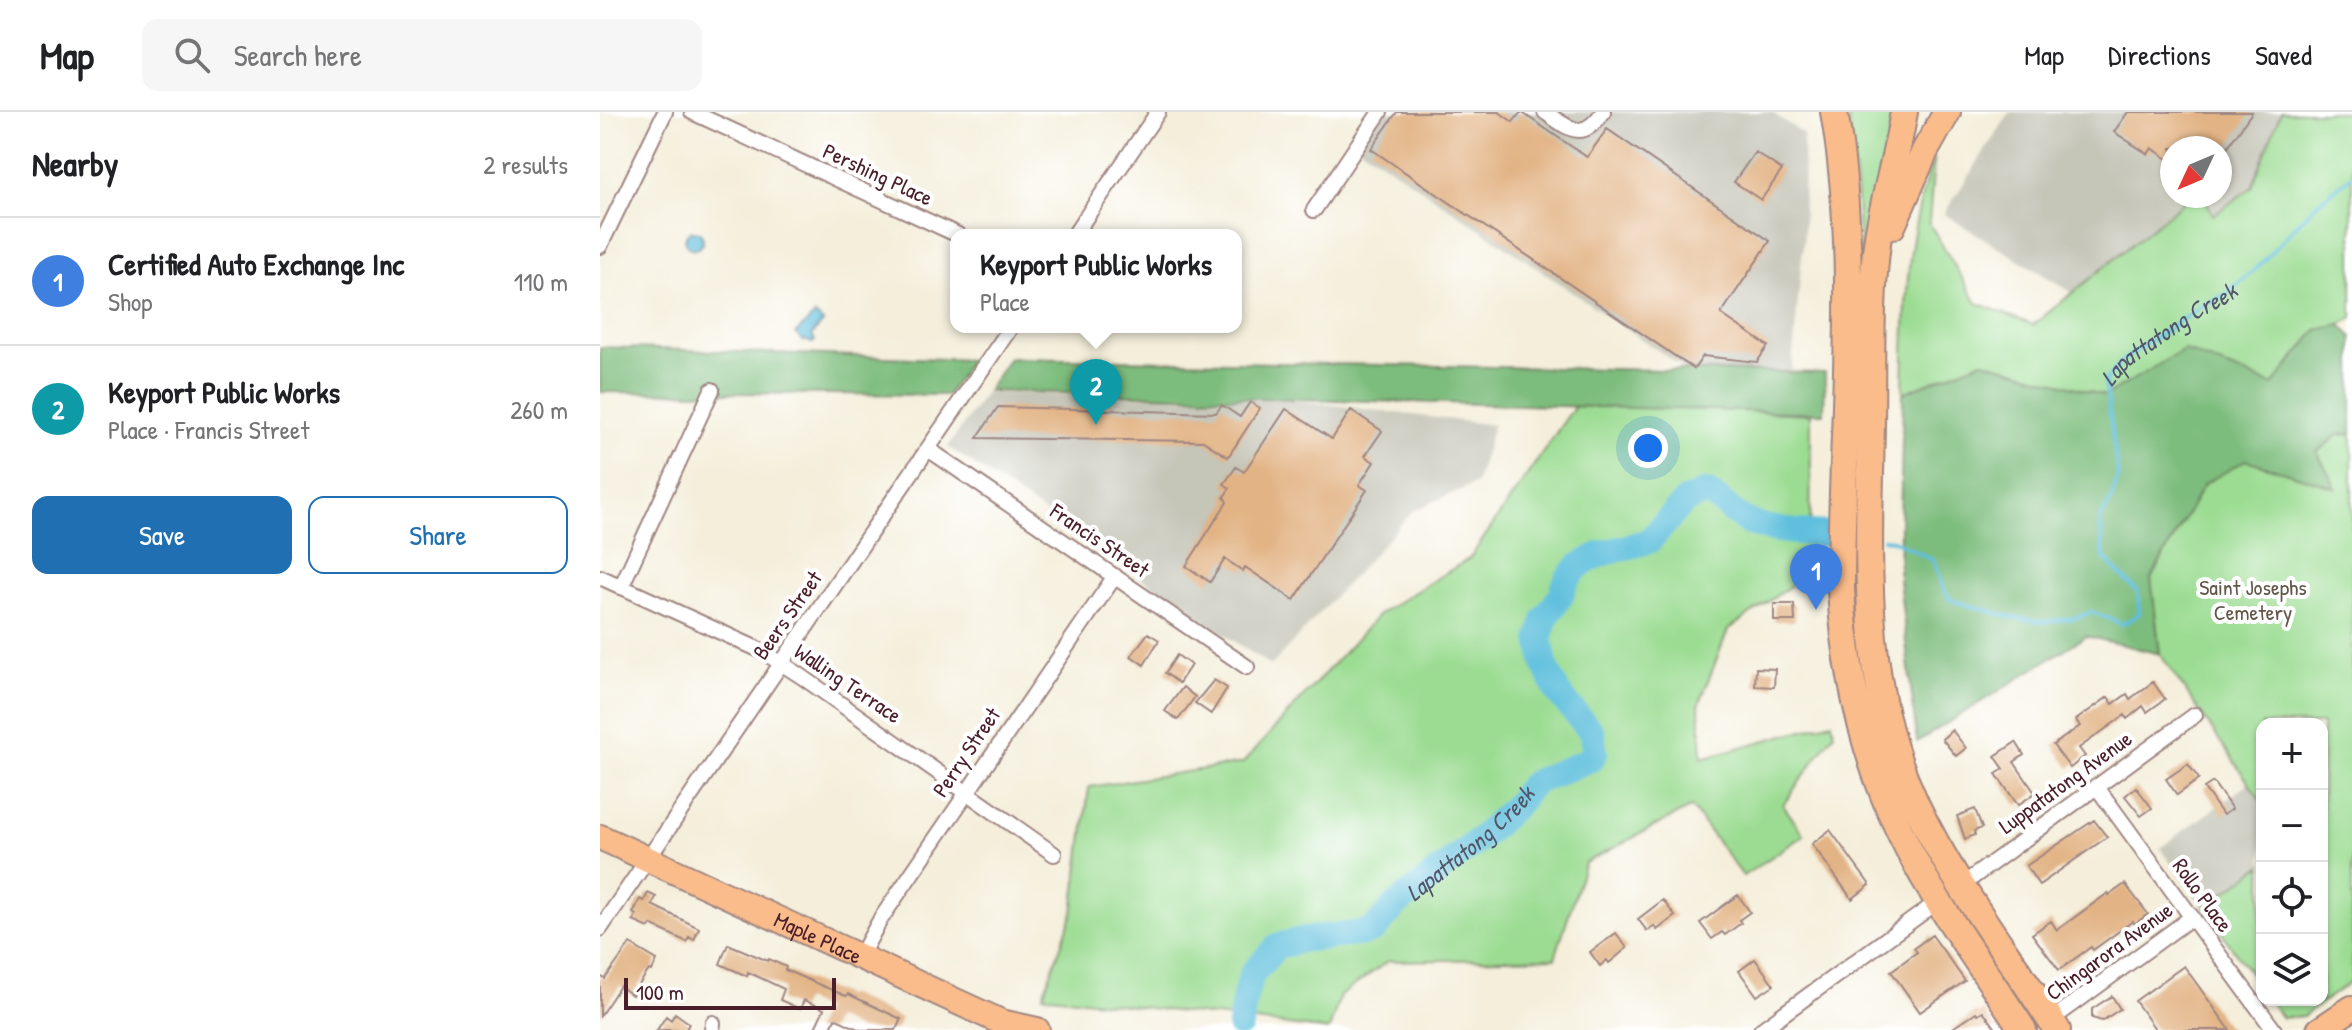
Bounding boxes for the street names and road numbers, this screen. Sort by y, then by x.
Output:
street label: Pershing Place [818,136,938,213]
street label: Francis Street [1044,495,1156,584]
street label: Beers Street [745,564,829,665]
street label: Walling Terrace [789,636,908,730]
street label: Perry Street [925,701,1007,803]
street label: Luppatatong Avenue [1992,723,2138,840]
street label: Rollo Place [2166,852,2240,938]
street label: Chingarora Avenue [2040,895,2179,1007]
street label: Maple Place [769,904,867,971]

